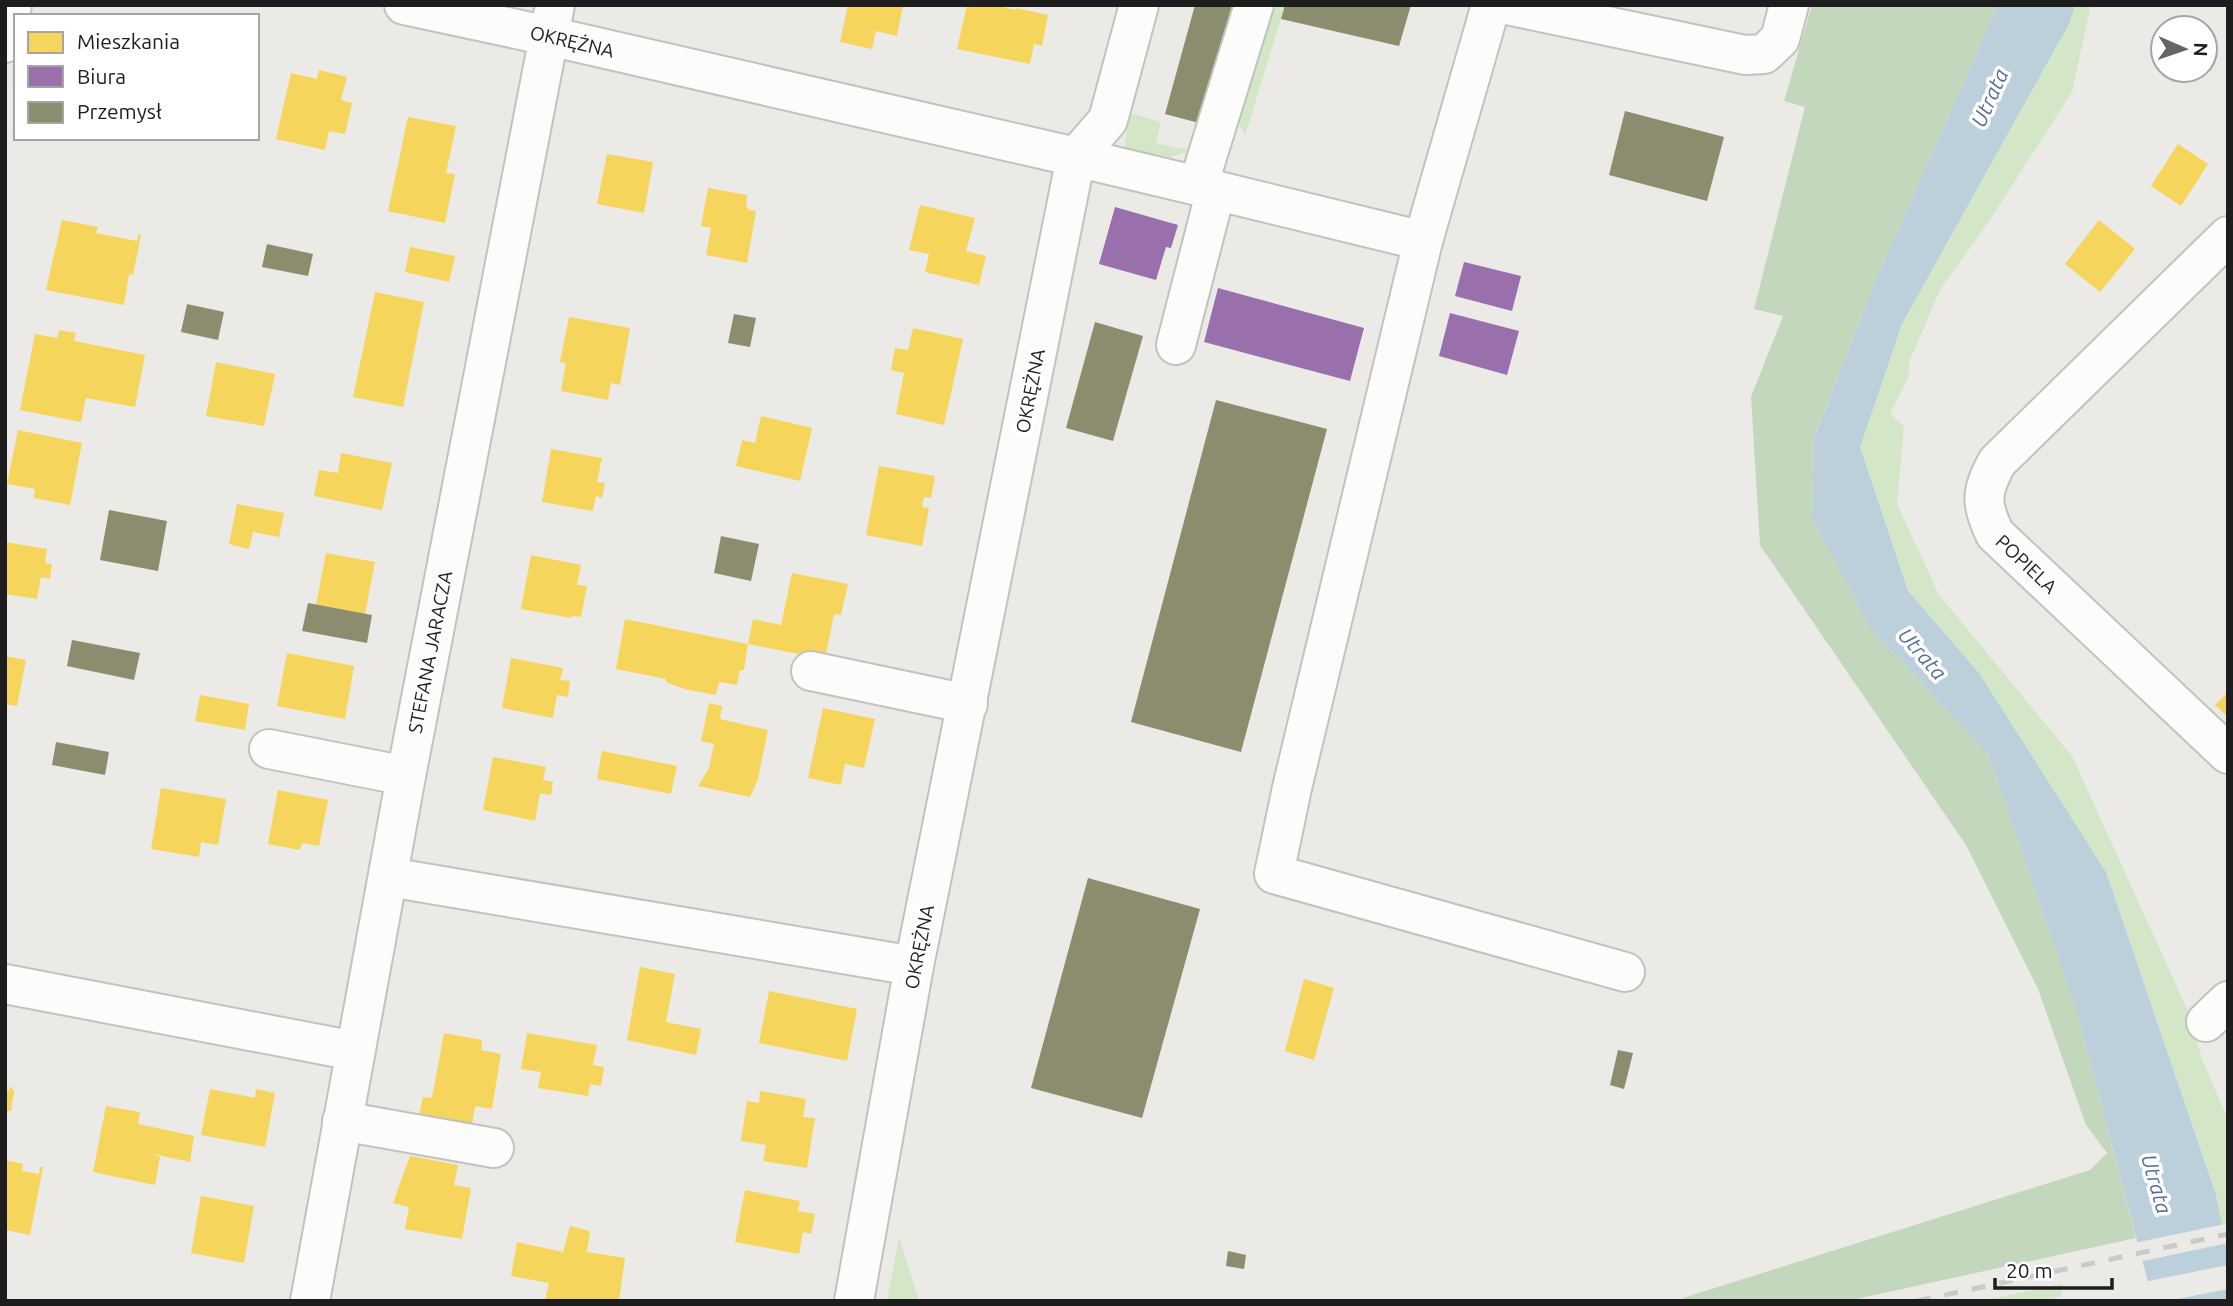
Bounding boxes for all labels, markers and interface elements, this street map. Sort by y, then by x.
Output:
legend [14,14,259,140]
north arrow [2149,14,2219,84]
street label: OKRĘŻNA [528,21,617,62]
text: Mieszkania [77,29,180,53]
text: N [2190,42,2212,57]
text: Biura [77,64,126,88]
water label: Utrata [1966,65,2012,130]
text: Przemysł [77,99,162,123]
street label: OKRĘŻNA [1011,346,1049,435]
street label: POPIELA [1992,530,2062,598]
street label: STEFANA JARACZA [404,568,457,735]
water label: Utrata [1894,623,1952,684]
street label: OKRĘŻNA [900,902,938,991]
water label: Utrata [2137,1151,2177,1216]
scale bar [1995,1246,2112,1290]
text: 20 m [2006,1258,2053,1282]

